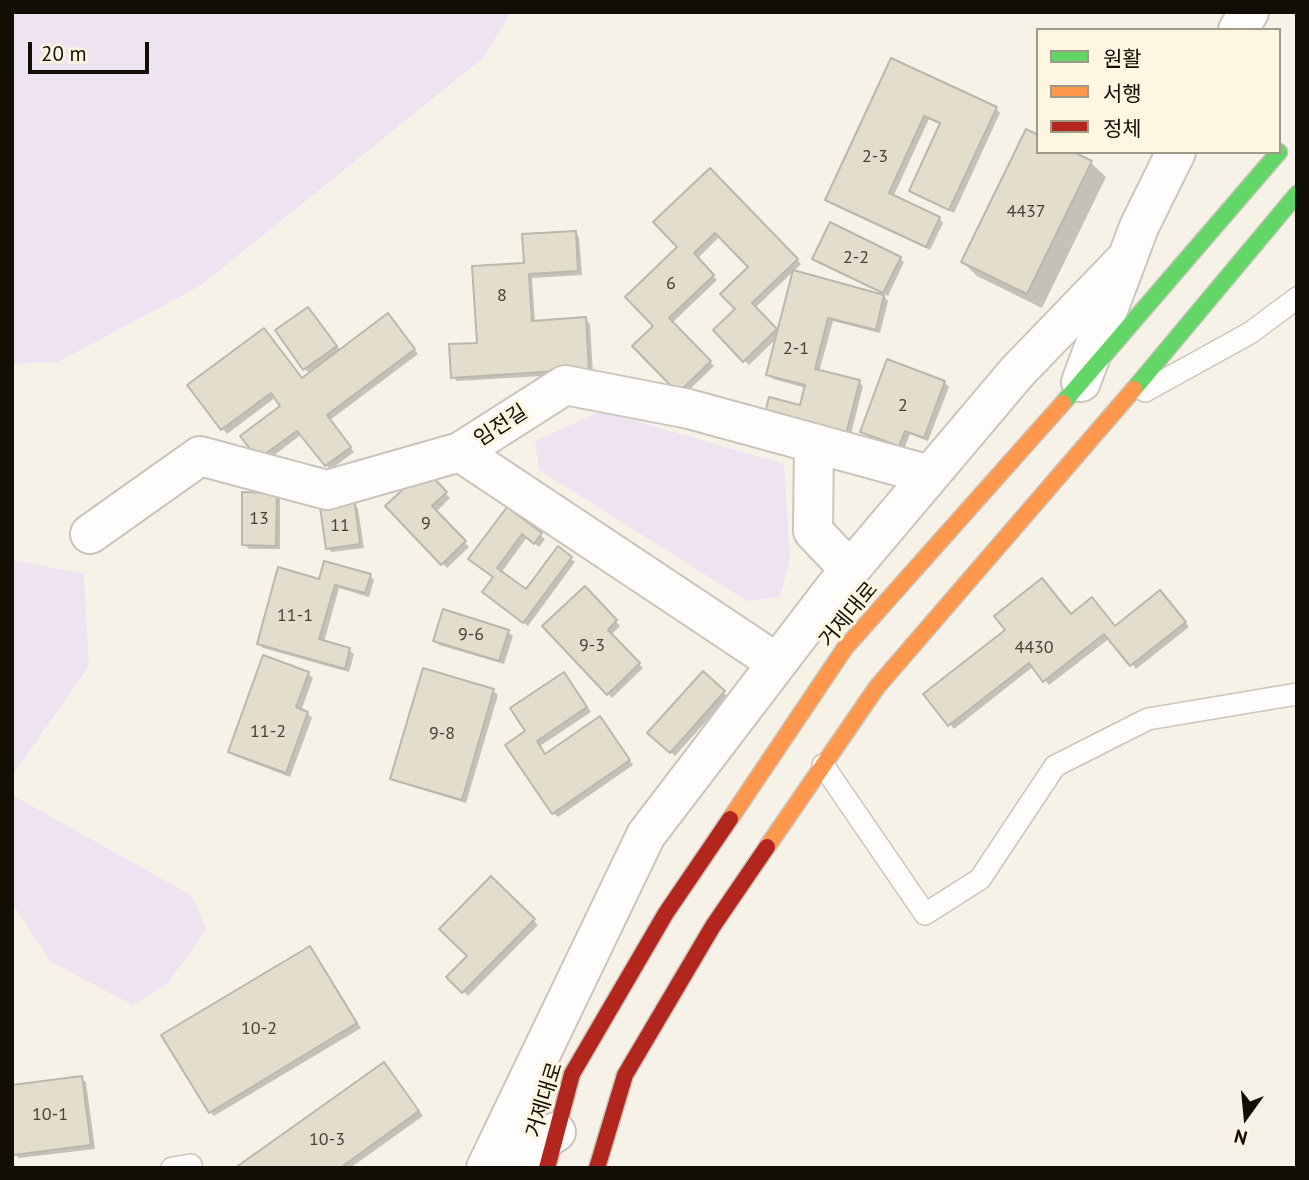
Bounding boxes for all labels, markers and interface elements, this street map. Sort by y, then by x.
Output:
scale bar [32,28,152,72]
legend [1036,28,1281,154]
text: 20 m [41,40,87,67]
text: 원활 [1103,45,1142,72]
text: 서행 [1103,80,1142,107]
text: 정체 [1103,115,1142,142]
house number: 2-3 [862,146,888,168]
house number: 4437 [1006,201,1046,223]
house number: 2-2 [843,247,869,269]
house number: 6 [666,273,676,295]
house number: 8 [497,285,507,307]
house number: 2-1 [783,338,809,360]
house number: 2 [898,395,908,417]
street label: 임전길 [470,400,532,452]
house number: 13 [249,508,269,530]
house number: 9 [421,513,431,535]
house number: 11 [330,515,350,537]
street label: 거제대로 [815,577,883,653]
house number: 11-1 [277,605,313,627]
house number: 9-6 [458,624,484,646]
house number: 9-3 [579,635,605,657]
house number: 4430 [1014,637,1054,659]
house number: 11-2 [250,721,286,743]
house number: 9-8 [429,723,455,745]
house number: 10-2 [241,1018,277,1040]
street label: 거제대로 [522,1059,568,1141]
north arrow [1211,1082,1281,1152]
house number: 10-1 [32,1104,68,1126]
text: N [1231,1124,1250,1150]
house number: 10-3 [309,1129,345,1151]

